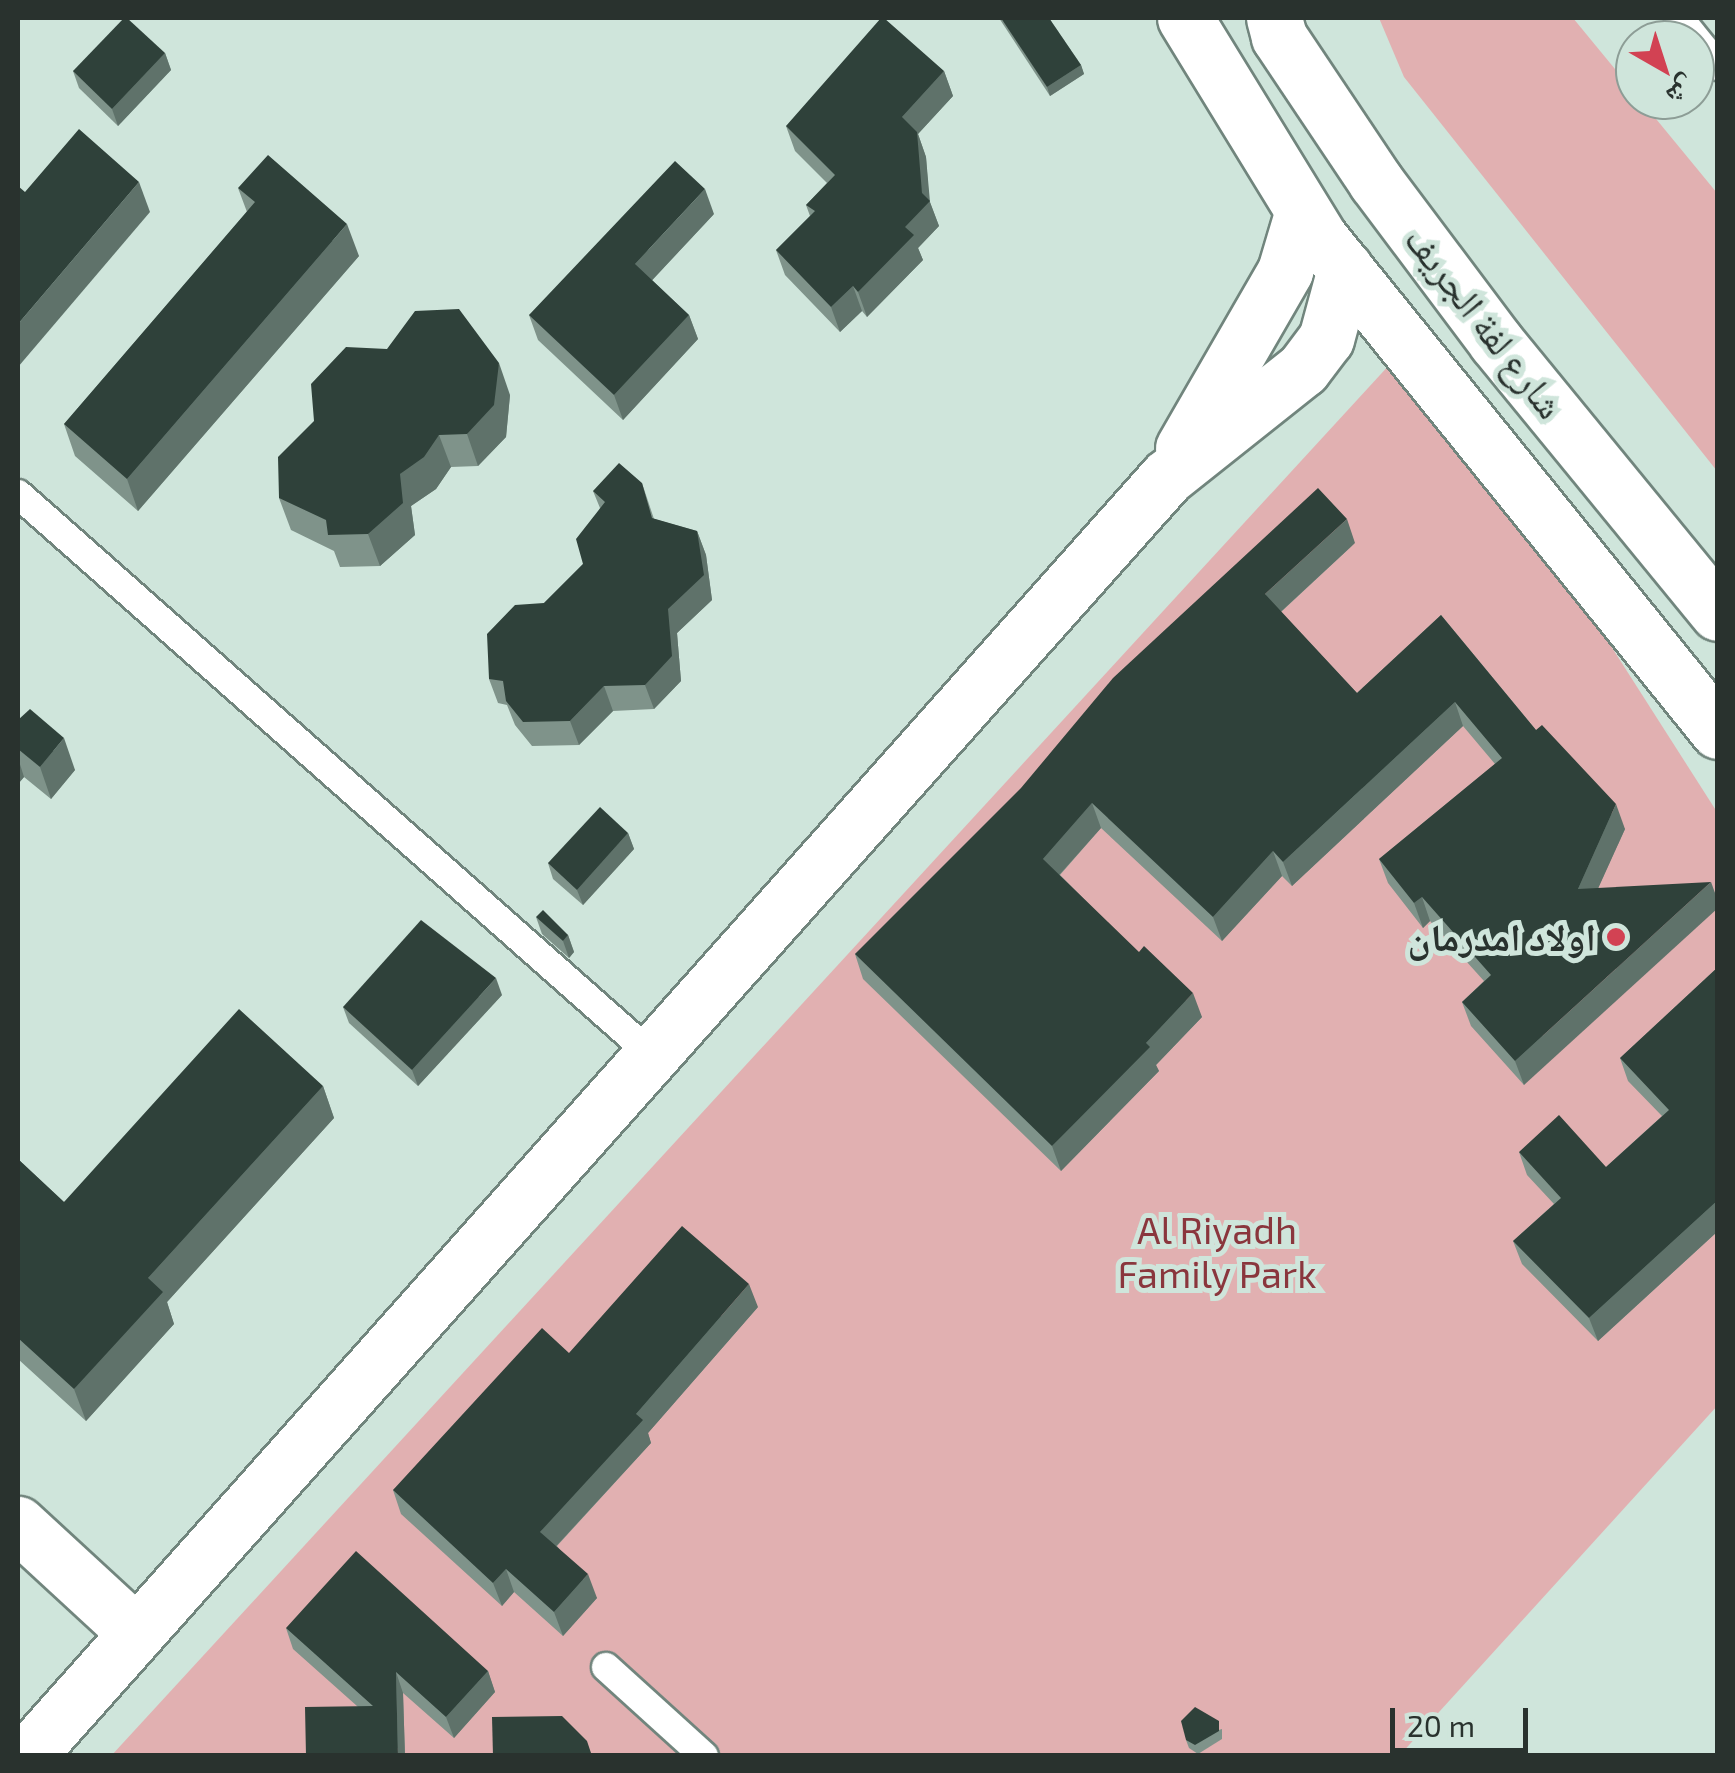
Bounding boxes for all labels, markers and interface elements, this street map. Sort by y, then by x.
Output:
north arrow [1615,20,1715,120]
text: ش [1660,69,1705,114]
street label: شارع لفة الجريف [1396,217,1574,427]
place label: اولاد امدرمان [1407,914,1596,960]
marker: اولاد امدرمان [1605,926,1627,948]
park label: Al Riyadh Family Park [1117,1207,1317,1296]
scale bar [1395,1688,1532,1750]
text: 20 m [1407,1707,1475,1743]

